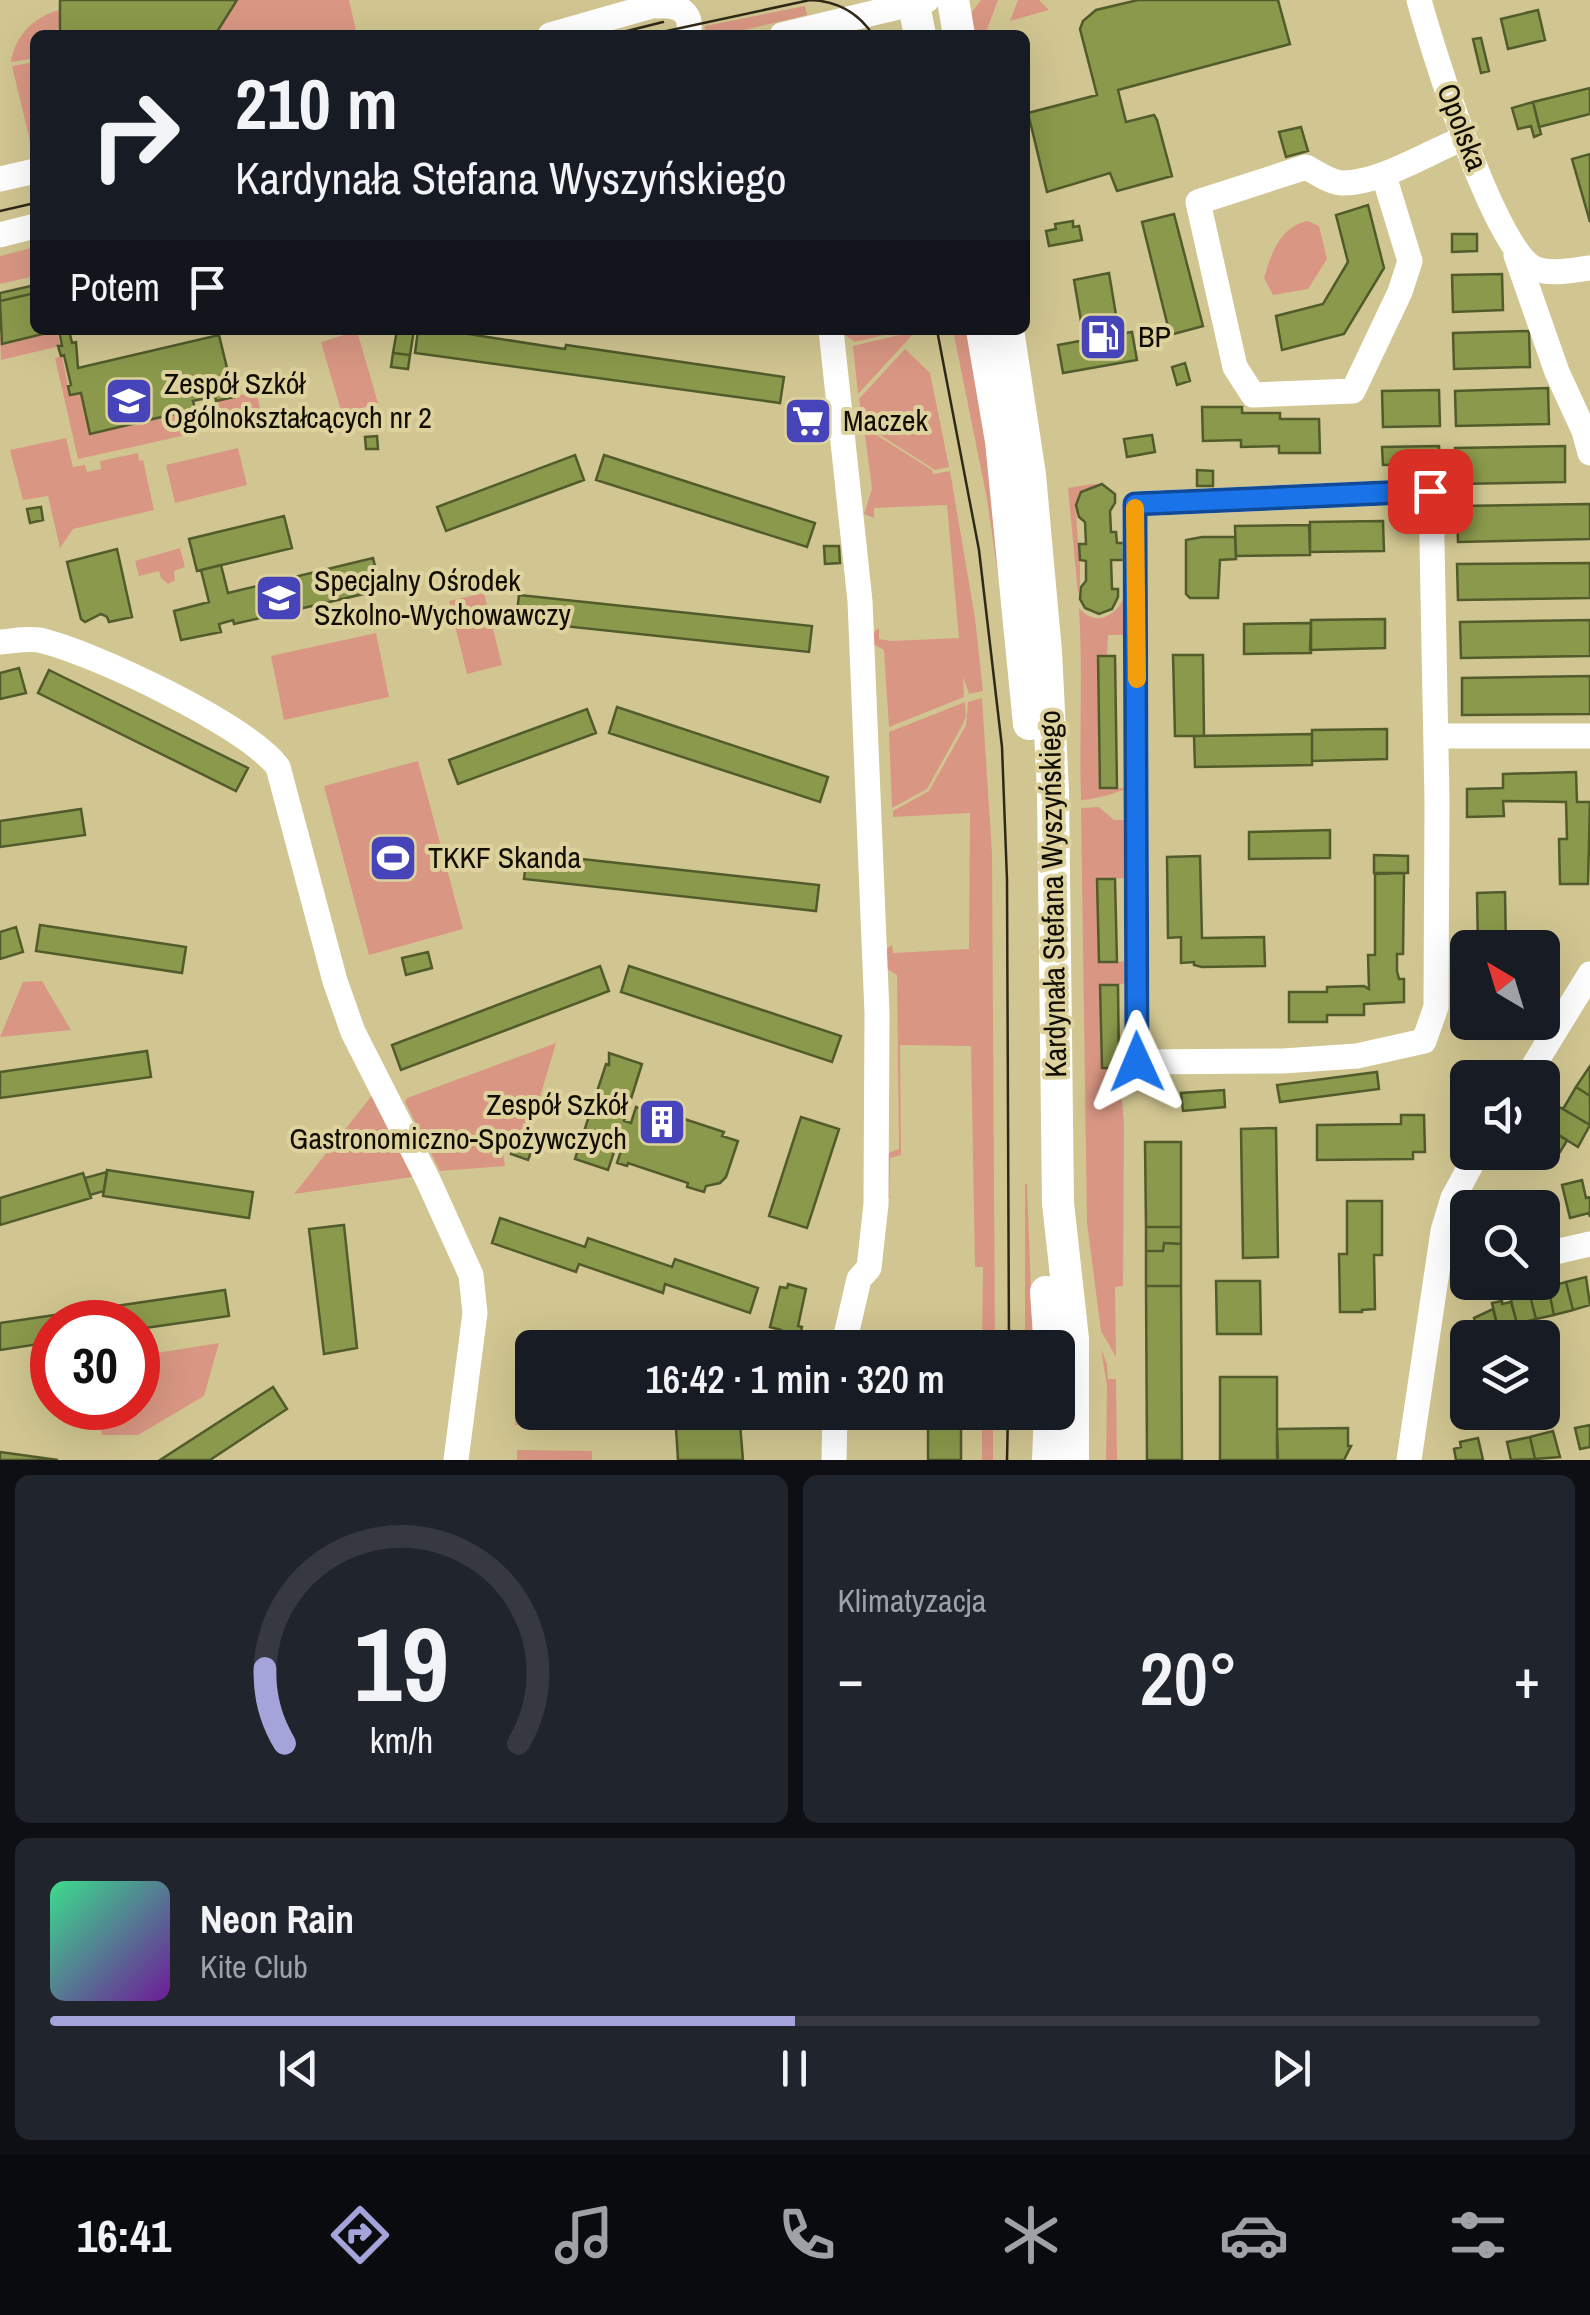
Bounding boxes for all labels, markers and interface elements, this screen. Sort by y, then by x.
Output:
text: 210 m [235,57,398,151]
icon: right [70,70,200,200]
street label: Opolska [1428,77,1498,176]
text: Kardynała Stefana Wyszyńskiego [235,147,786,208]
icon: arrive [180,260,235,315]
text: Potem [70,262,160,313]
fuel station icon: BP [1077,311,1129,363]
place label: BP [1138,316,1171,356]
place label: Zespół Szkół Ogólnokształcących nr 2 [164,363,432,437]
school or university icon: Zespół Szkół Ogólnokształcących nr 2 [103,375,155,427]
supermarket icon: Maczek [782,395,834,447]
place label: Maczek [843,400,928,440]
pin [1388,449,1473,534]
icon: arrive [1403,464,1458,519]
place label: Specjalny Ośrodek Szkolno-Wychowawczy [314,560,571,634]
school or university icon: Specjalny Ośrodek Szkolno-Wychowawczy [253,572,305,624]
street label: Kardynała Stefana Wyszyńskiego [1029,710,1075,1078]
sports icon: TKKF Skanda [367,832,419,884]
place label: TKKF Skanda [428,837,581,877]
north arrow [1450,930,1560,1040]
map controls [1450,930,1560,1430]
position arrow [1085,1010,1189,1114]
button: sound [1450,1060,1560,1170]
place label: Zespół Szkół Gastronomiczno-Spożywczych [289,1084,629,1158]
building icon: Zespół Szkół Gastronomiczno-Spożywczych [636,1096,688,1148]
button: search [1450,1190,1560,1300]
speed limit sign: 30 [30,1300,160,1430]
button: layers [1450,1320,1560,1430]
text: 16:42 · 1 min · 320 m [645,1354,945,1405]
text: Klimatyzacja [838,1579,986,1622]
text: 19 [354,1593,449,1733]
text: 20° [1140,1627,1238,1728]
text: − [838,1641,864,1715]
text: + [1514,1641,1540,1715]
text: km/h [369,1716,433,1764]
text: Neon Rain [200,1894,354,1945]
text: Kite Club [200,1945,308,1988]
icon: previous [271,2041,326,2096]
icon: pause [767,2041,822,2096]
icon: next [1264,2041,1319,2096]
icon: directions [325,2200,395,2270]
icon: music [549,2200,619,2270]
icon: phone [772,2200,842,2270]
icon: climate [996,2200,1066,2270]
icon: car [1219,2200,1289,2270]
icon: filters [1443,2200,1513,2270]
text: 16:41 [77,2205,171,2266]

